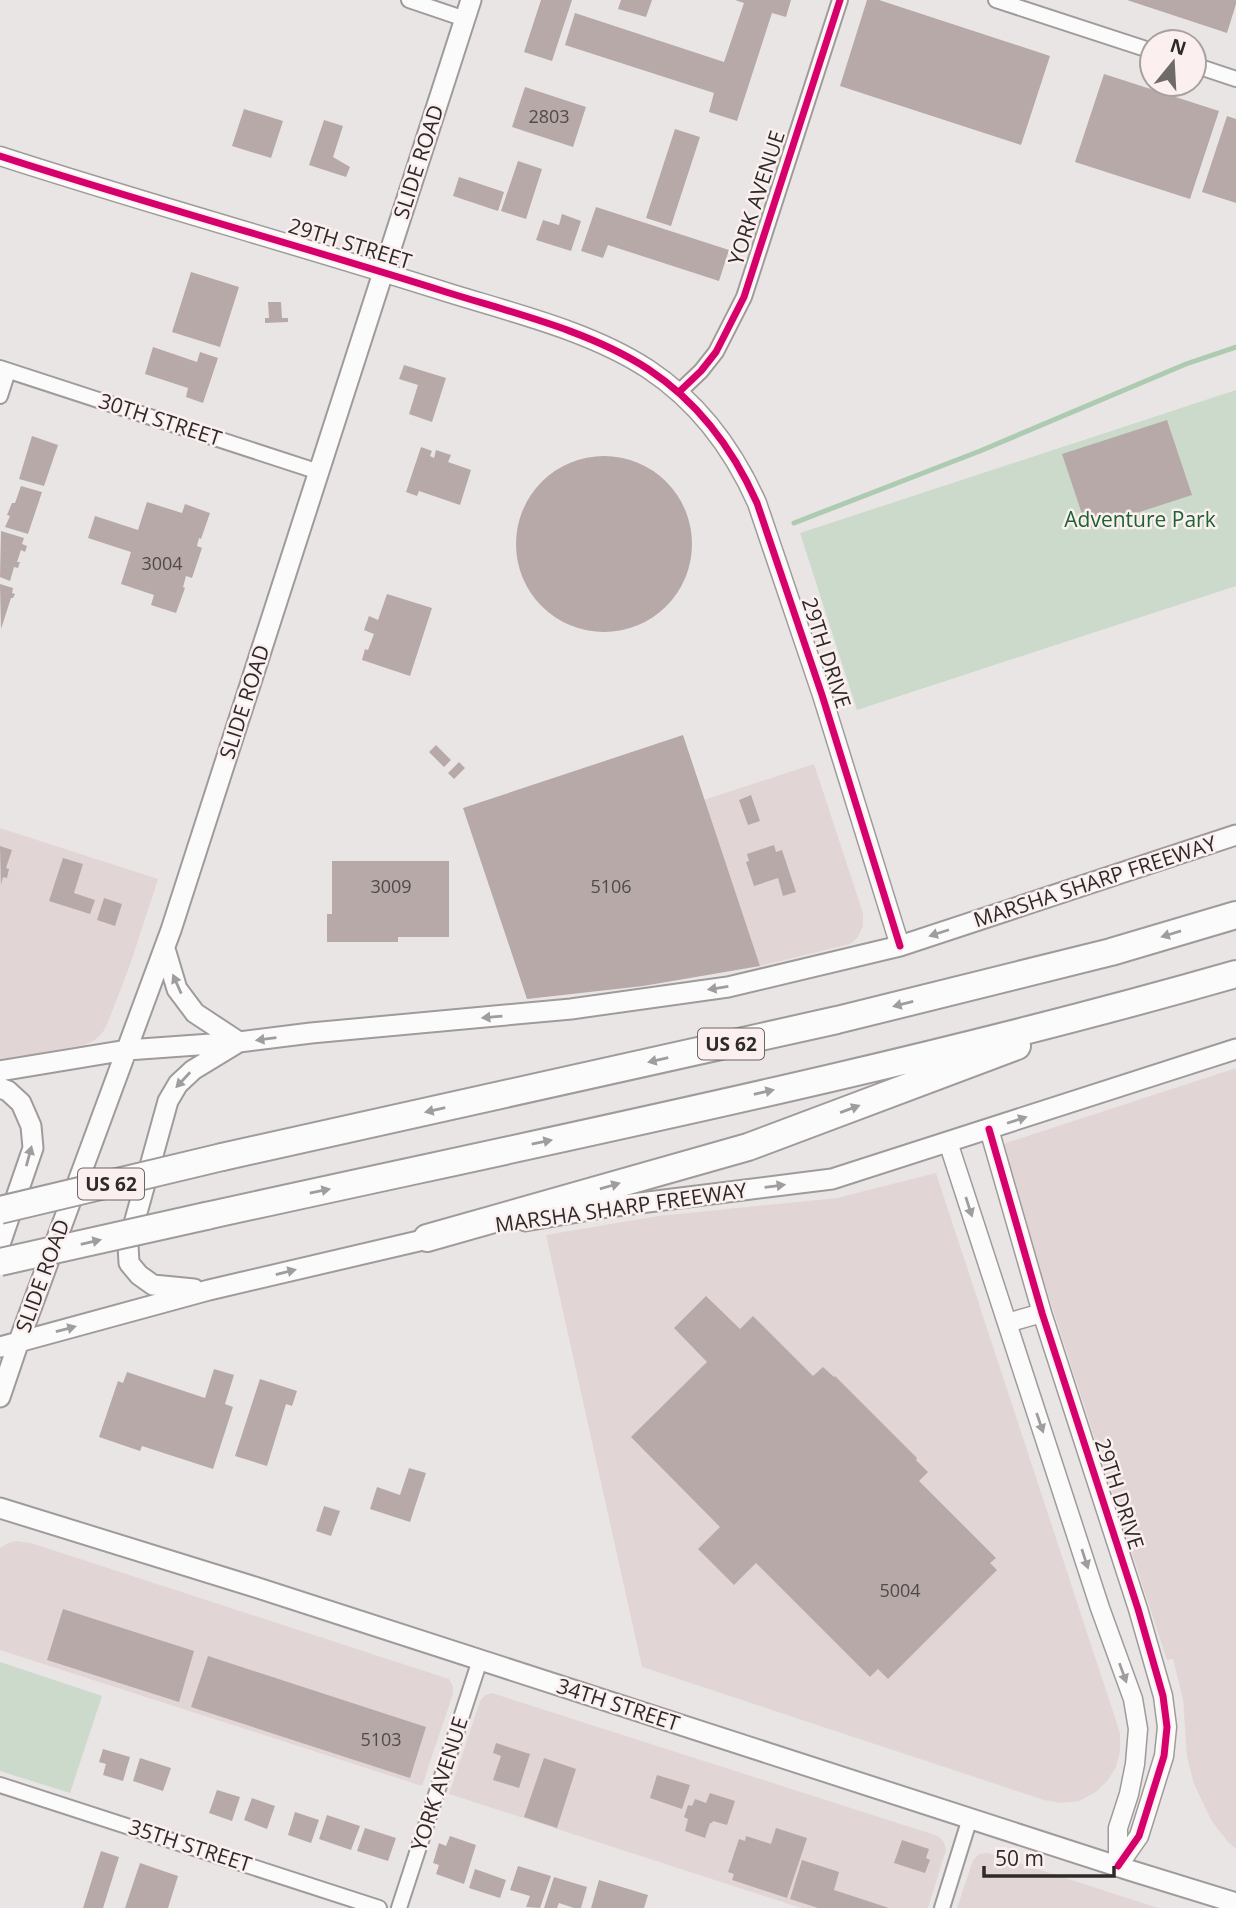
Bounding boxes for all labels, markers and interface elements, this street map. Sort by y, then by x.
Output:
north arrow [1138,28,1208,98]
text: N [1167,32,1190,62]
street label: SLIDE ROAD [386,101,450,222]
house number: 2803 [528,104,570,128]
street label: YORK AVENUE [721,127,791,268]
street label: 29TH STREET [285,211,416,275]
street label: 30TH STREET [95,386,226,452]
park label: Adventure Park [1064,505,1216,533]
house number: 3004 [141,551,183,575]
street label: 29TH DRIVE [796,594,858,712]
street label: SLIDE ROAD [212,641,276,762]
street label: MARSHA SHARP FREEWAY [970,828,1220,934]
house number: 3009 [370,874,412,898]
house number: 5106 [590,874,632,898]
one-way arrow [928,929,949,939]
one-way arrow [1160,930,1181,940]
one-way arrow [171,974,183,994]
one-way arrow [707,983,729,994]
one-way arrow [892,999,914,1010]
one-way arrow [481,1012,503,1023]
road number: US 62 [698,1028,764,1060]
one-way arrow [255,1033,277,1044]
one-way arrow [646,1055,668,1066]
one-way arrow [174,1072,191,1089]
one-way arrow [753,1087,775,1098]
one-way arrow [840,1103,861,1114]
one-way arrow [424,1104,446,1115]
one-way arrow [1007,1114,1028,1125]
one-way arrow [531,1136,553,1147]
one-way arrow [24,1144,35,1166]
road number: US 62 [78,1168,144,1200]
street label: MARSHA SHARP FREEWAY [493,1175,749,1239]
one-way arrow [600,1180,622,1191]
one-way arrow [764,1181,786,1192]
one-way arrow [309,1185,331,1196]
one-way arrow [964,1196,975,1217]
street label: SLIDE ROAD [9,1215,75,1336]
one-way arrow [80,1236,102,1247]
one-way arrow [275,1266,297,1277]
one-way arrow [55,1323,76,1333]
one-way arrow [1035,1412,1046,1433]
street label: 29TH DRIVE [1089,1435,1151,1553]
one-way arrow [1080,1549,1090,1570]
house number: 5004 [879,1578,921,1602]
one-way arrow [1118,1662,1129,1683]
street label: 34TH STREET [553,1671,684,1737]
street label: YORK AVENUE [404,1713,474,1854]
house number: 5103 [360,1727,402,1751]
street label: 35TH STREET [125,1812,256,1878]
scale bar [984,1834,1114,1878]
text: 50 m [995,1844,1044,1872]

